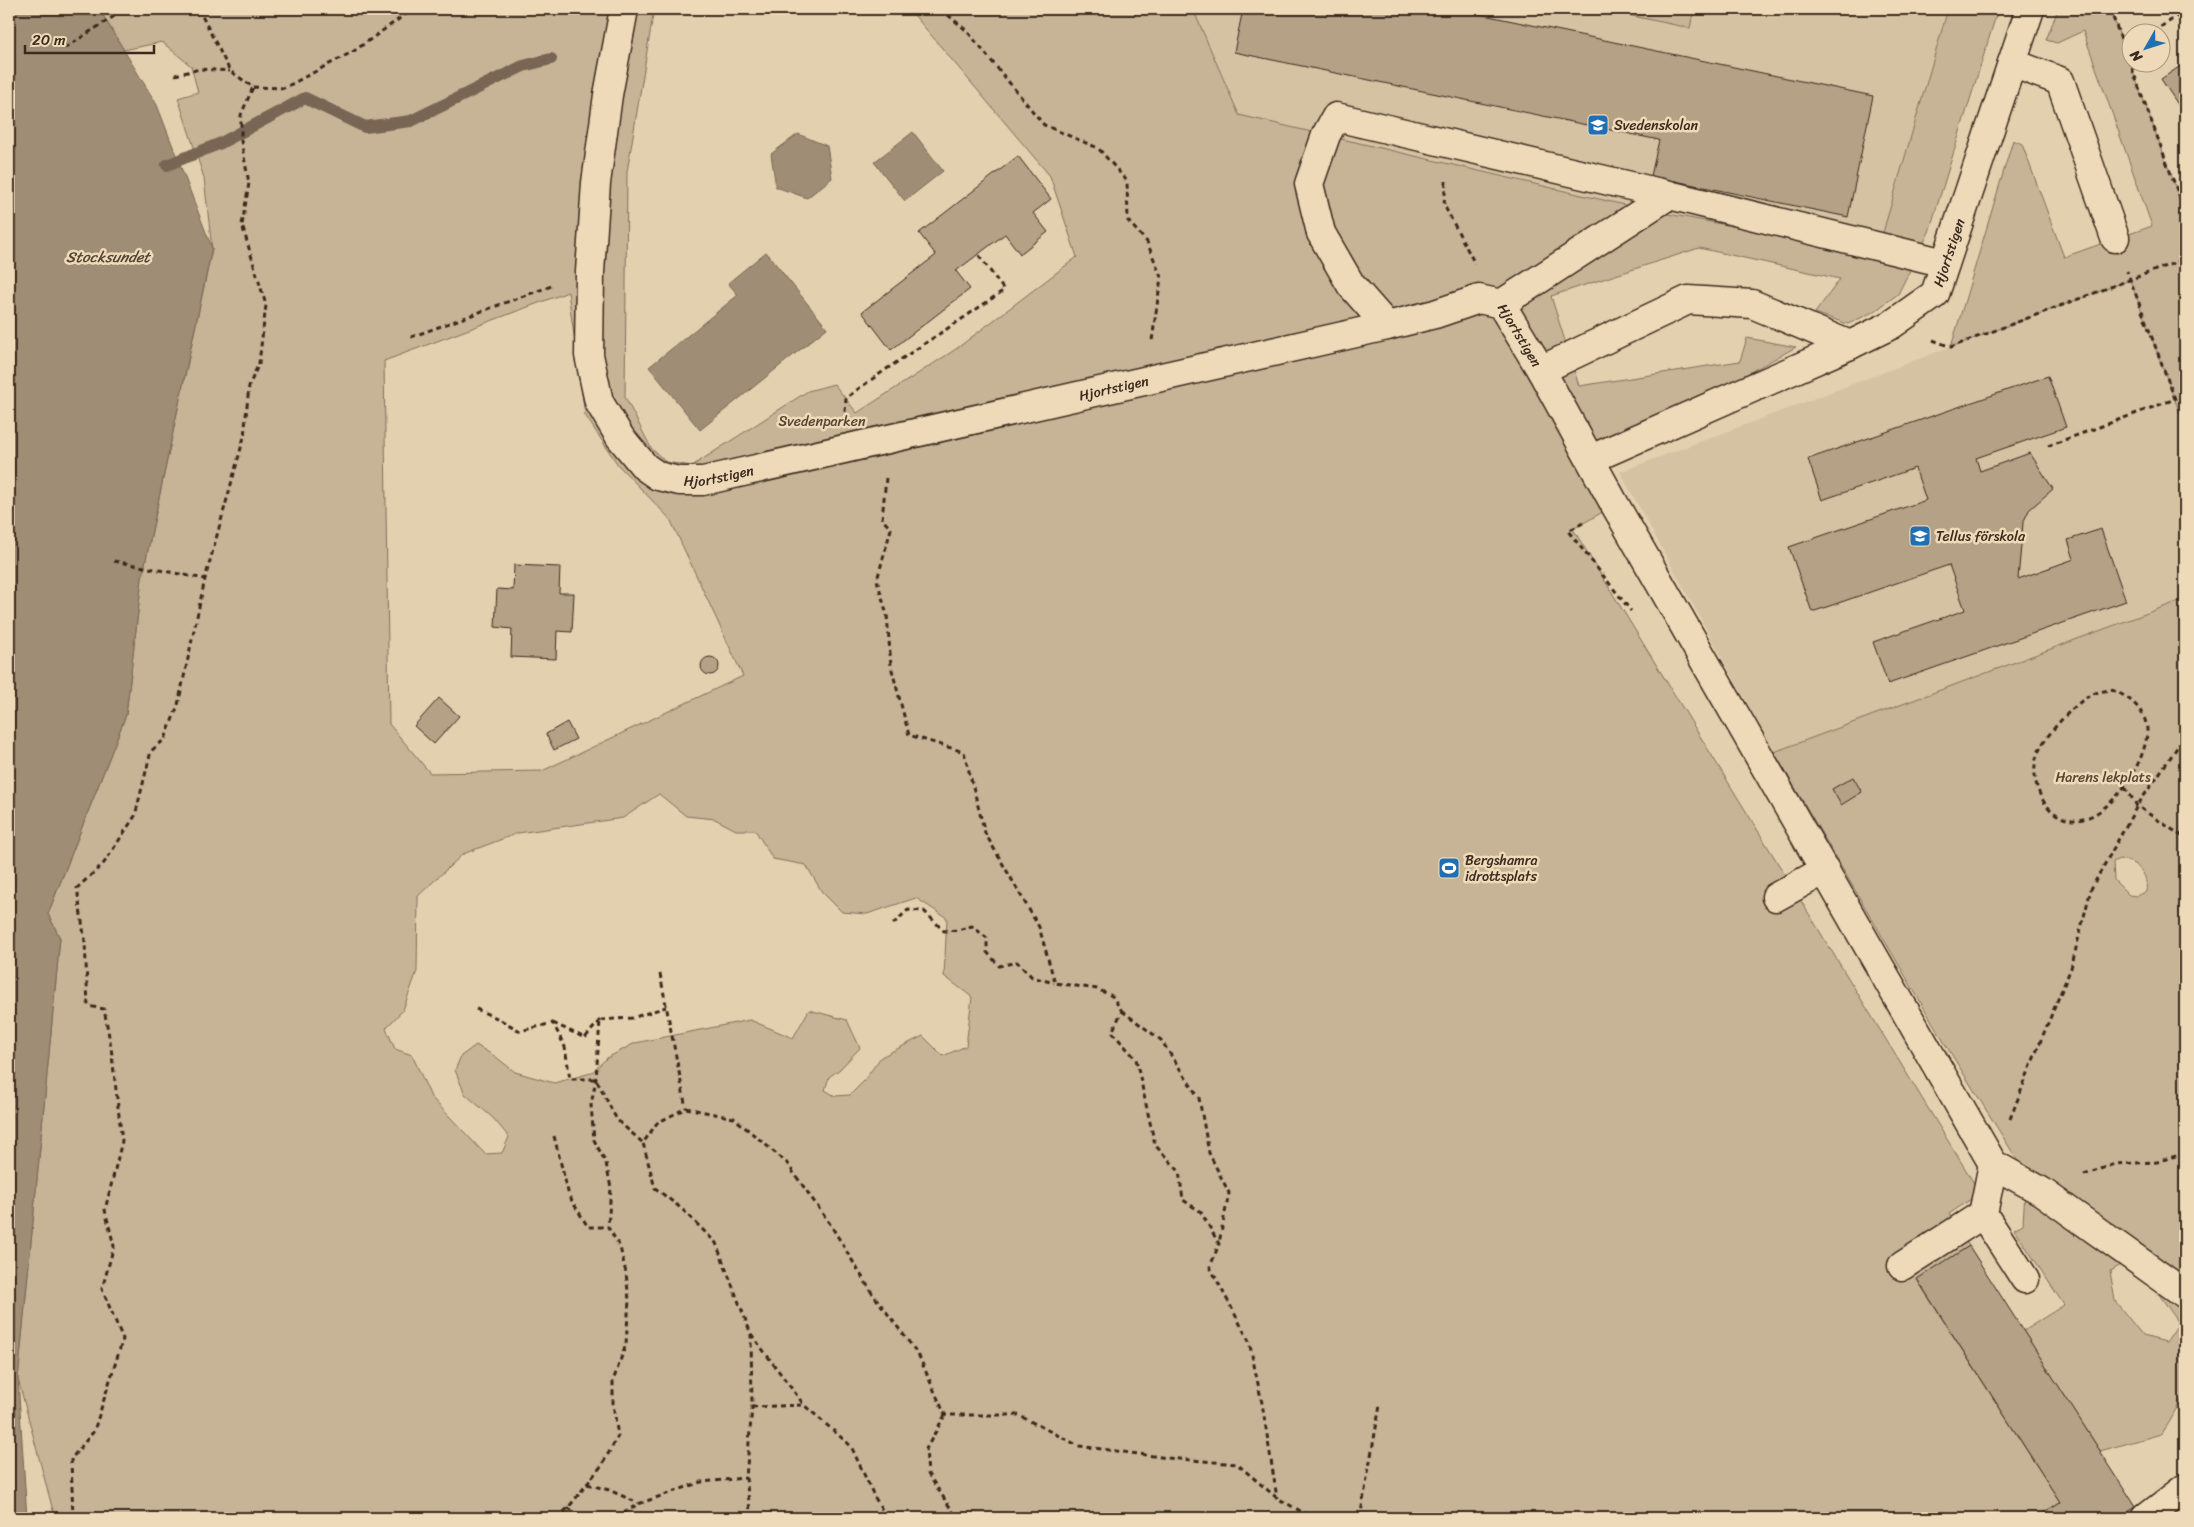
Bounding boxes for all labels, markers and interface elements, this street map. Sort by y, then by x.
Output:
scale bar [25,22,154,54]
north arrow [2122,22,2172,72]
text: 20 m [32,27,66,53]
text: N [2123,44,2150,68]
school or university icon: Svedenskolan [1586,113,1610,137]
place label: Svedenskolan [1614,113,1698,138]
street label: Hjortstigen [1926,215,1972,290]
water label: Stocksundet [66,244,151,270]
street label: Hjortstigen [1490,299,1549,372]
street label: Hjortstigen [1077,368,1152,408]
park label: Svedenparken [778,409,866,434]
street label: Hjortstigen [684,458,757,494]
school or university icon: Tellus förskola [1908,524,1932,548]
place label: Tellus förskola [1936,524,2026,549]
park label: Harens lekplats [2055,765,2151,790]
place label: Bergshamra idrottsplats [1465,848,1537,889]
sports icon: Bergshamra idrottsplats [1437,856,1461,880]

